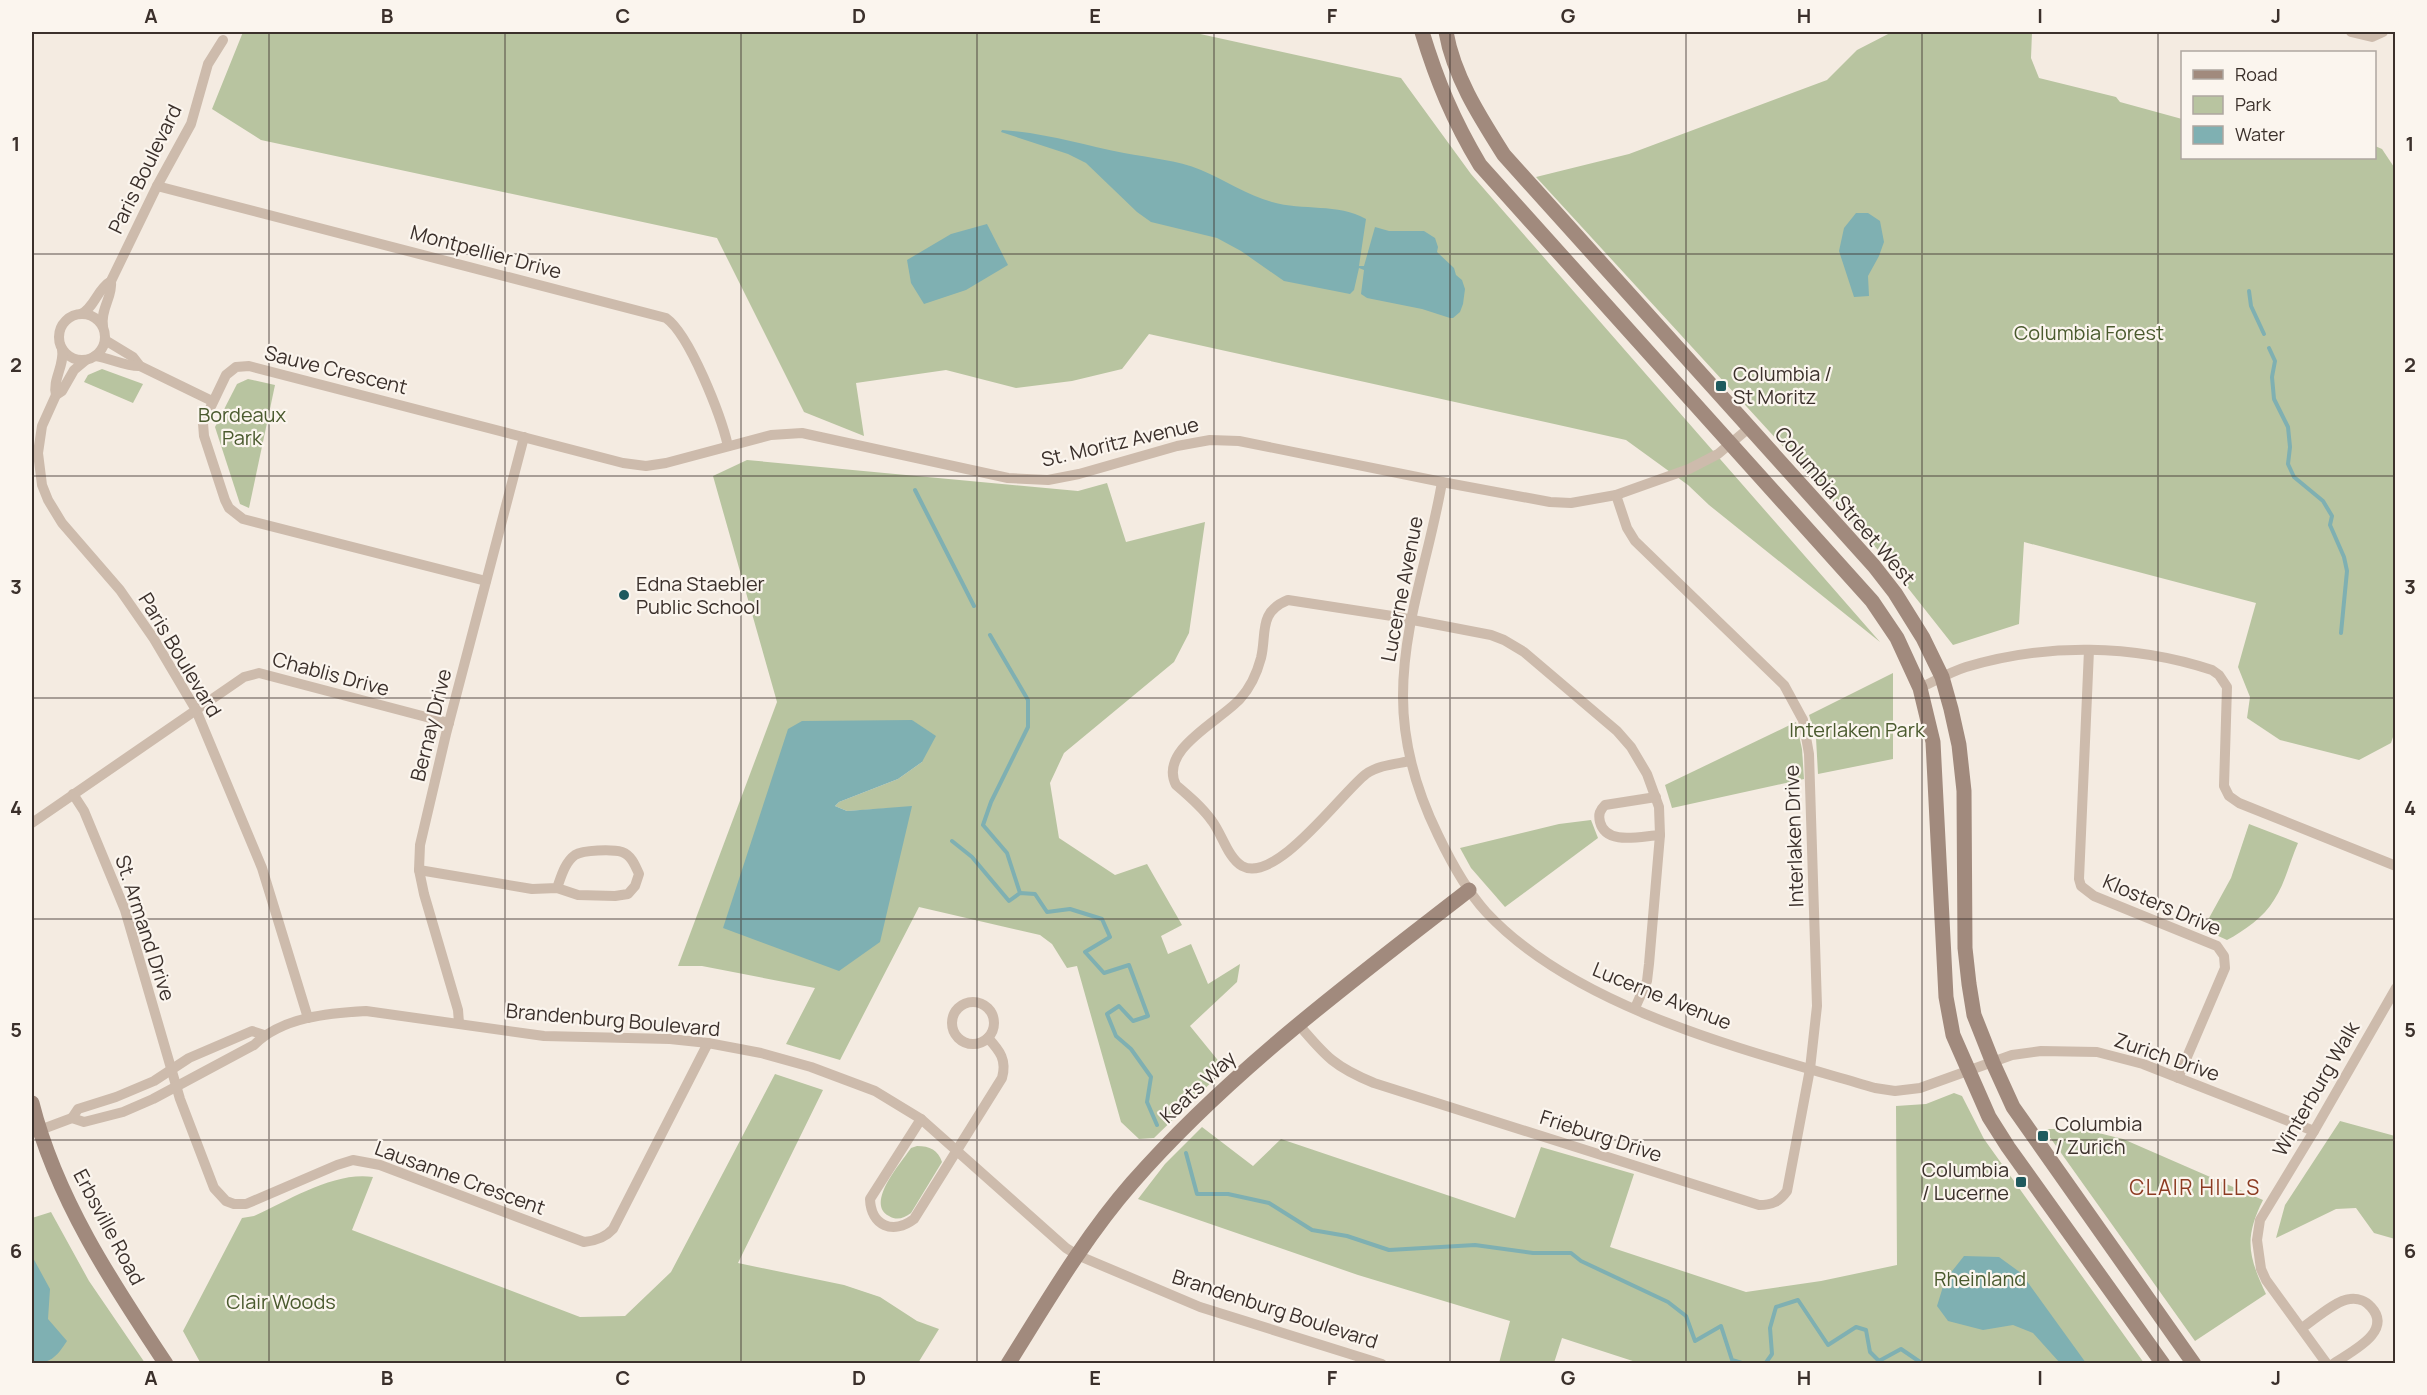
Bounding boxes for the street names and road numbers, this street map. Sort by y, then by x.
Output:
street label: Paris Boulevard [102,100,187,238]
street label: Montpellier Drive [407,218,565,285]
street label: Sauve Crescent [262,339,410,400]
street label: St. Moritz Avenue [1038,410,1201,473]
street label: Columbia Street West [1769,421,1922,591]
street label: Lucerne Avenue [1374,514,1429,664]
street label: Paris Boulevard [133,588,228,722]
street label: Chablis Drive [270,645,392,702]
street label: Bernay Drive [404,666,458,784]
street label: Interlaken Drive [1778,764,1809,908]
street label: St. Armand Drive [109,851,182,1004]
street label: Klosters Drive [2099,867,2226,942]
street label: Lucerne Avenue [1589,955,1736,1036]
street label: Brandenburg Boulevard [505,997,721,1042]
street label: Winterburg Walk [2266,1016,2366,1161]
street label: Zurich Drive [2111,1026,2223,1087]
street label: Keats Way [1154,1044,1242,1129]
street label: Frieburg Drive [1537,1103,1666,1168]
street label: Lausanne Crescent [371,1134,549,1221]
street label: Erbsville Road [68,1164,151,1289]
street label: Brandenburg Boulevard [1169,1262,1382,1355]

